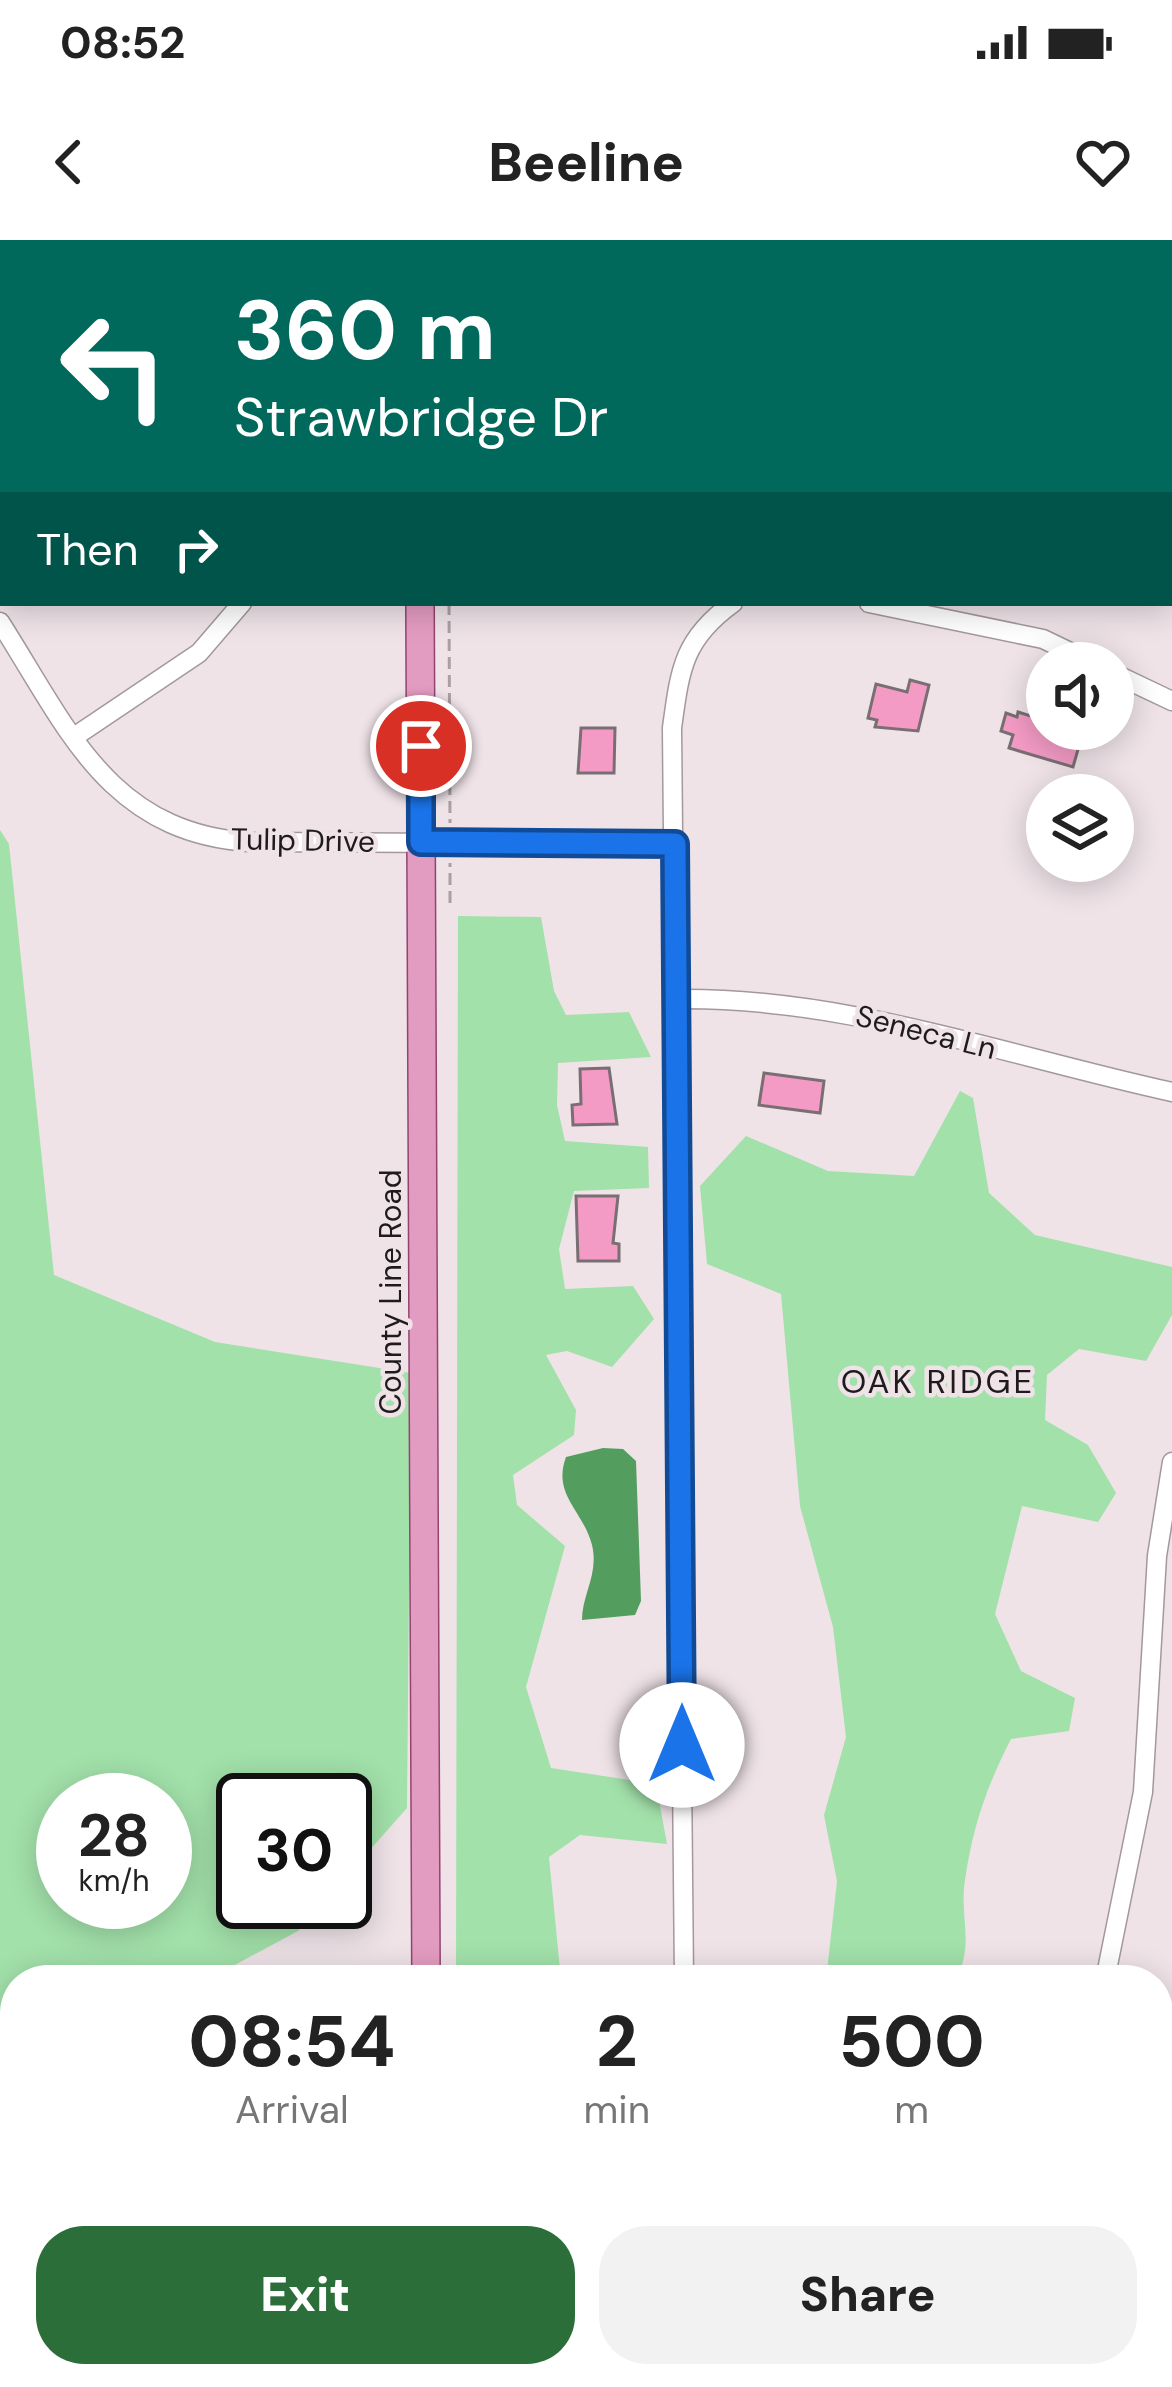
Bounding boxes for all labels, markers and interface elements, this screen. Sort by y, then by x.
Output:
text: 08:52 [60,13,185,72]
text: Beeline [488,127,684,198]
icon: back [36,129,102,195]
icon: heart [1070,129,1136,195]
text: 360 m [234,276,496,385]
icon: left [36,288,192,444]
text: Strawbridge Dr [234,382,608,453]
icon: right [163,516,229,582]
text: Then [36,520,139,579]
map controls [1026,642,1134,882]
button: sound [1026,642,1134,750]
pin [370,695,472,797]
icon: arrive [388,713,454,779]
button: layers [1026,774,1134,882]
street label: Tulip Drive [231,819,375,861]
street label: Seneca Ln [852,996,1000,1068]
street label: County Line Road [371,1169,410,1415]
district label: OAK RIDGE [841,1360,1035,1403]
position arrow [619,1682,745,1808]
speed limit sign: 30 [216,1773,372,1929]
text: 28 [78,1796,150,1875]
text: km/h [79,1861,149,1900]
text: 08:54 [188,1995,395,2088]
text: 2 [596,1995,638,2088]
text: 500 [838,1995,985,2088]
text: Arrival [235,2084,349,2135]
text: min [584,2084,650,2135]
text: m [894,2084,929,2135]
button: Exit [36,2226,575,2364]
button: Share [599,2226,1137,2364]

